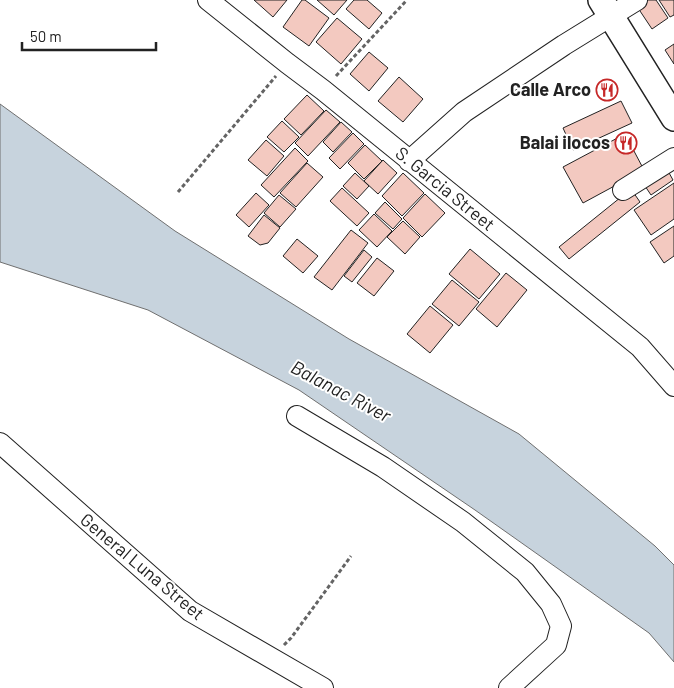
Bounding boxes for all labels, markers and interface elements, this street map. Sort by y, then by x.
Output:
scale bar [22,20,156,52]
text: 50 m [30,27,62,45]
place label: Calle Arco [510,78,591,100]
restaurant icon: Calle Arco [595,78,619,102]
place label: Balai ilocos [520,131,610,153]
restaurant icon: Balai ilocos [614,131,638,155]
street label: S. Garcia Street [392,141,500,235]
water label: Balanac River [287,355,396,427]
street label: General Luna Street [76,508,209,624]

